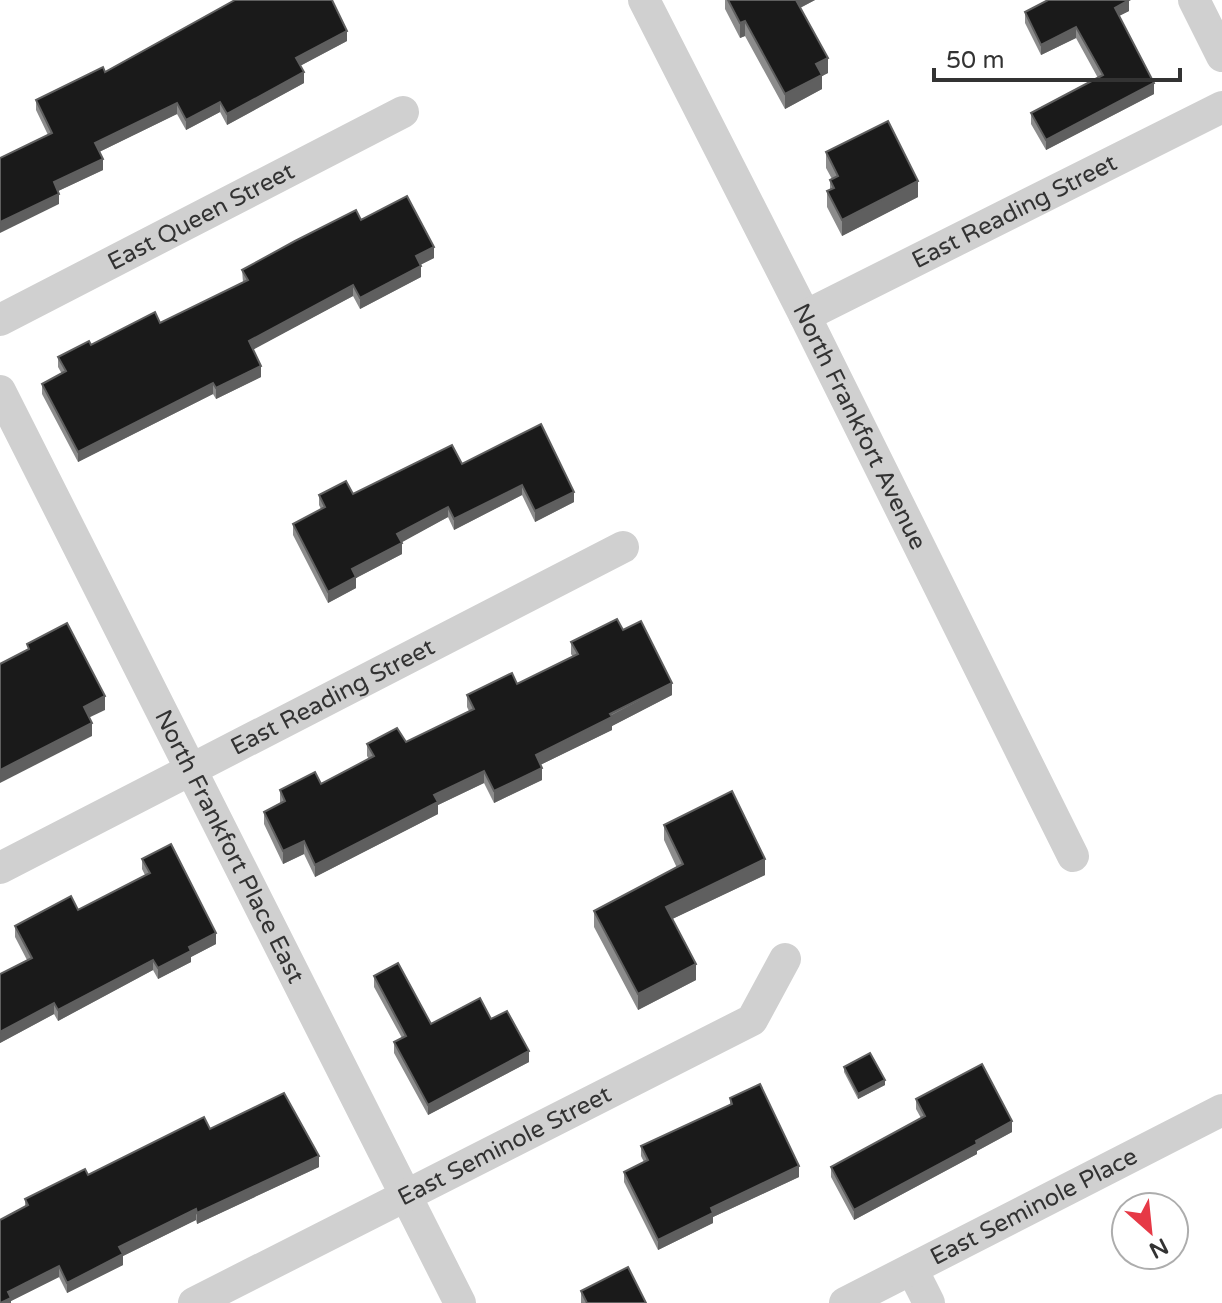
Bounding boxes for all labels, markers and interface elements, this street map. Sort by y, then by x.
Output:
scale bar [934,32,1180,82]
text: 50 m [946,46,1004,75]
street label: East Reading Street [907,148,1121,275]
street label: East Queen Street [103,156,299,277]
street label: North Frankfort Avenue [787,299,933,554]
street label: East Reading Street [226,632,439,761]
street label: North Frankfort Place East [149,705,311,988]
street label: East Seminole Street [393,1079,616,1212]
street label: East Seminole Place [925,1141,1142,1271]
north arrow [1110,1191,1190,1271]
text: N [1145,1232,1172,1264]

